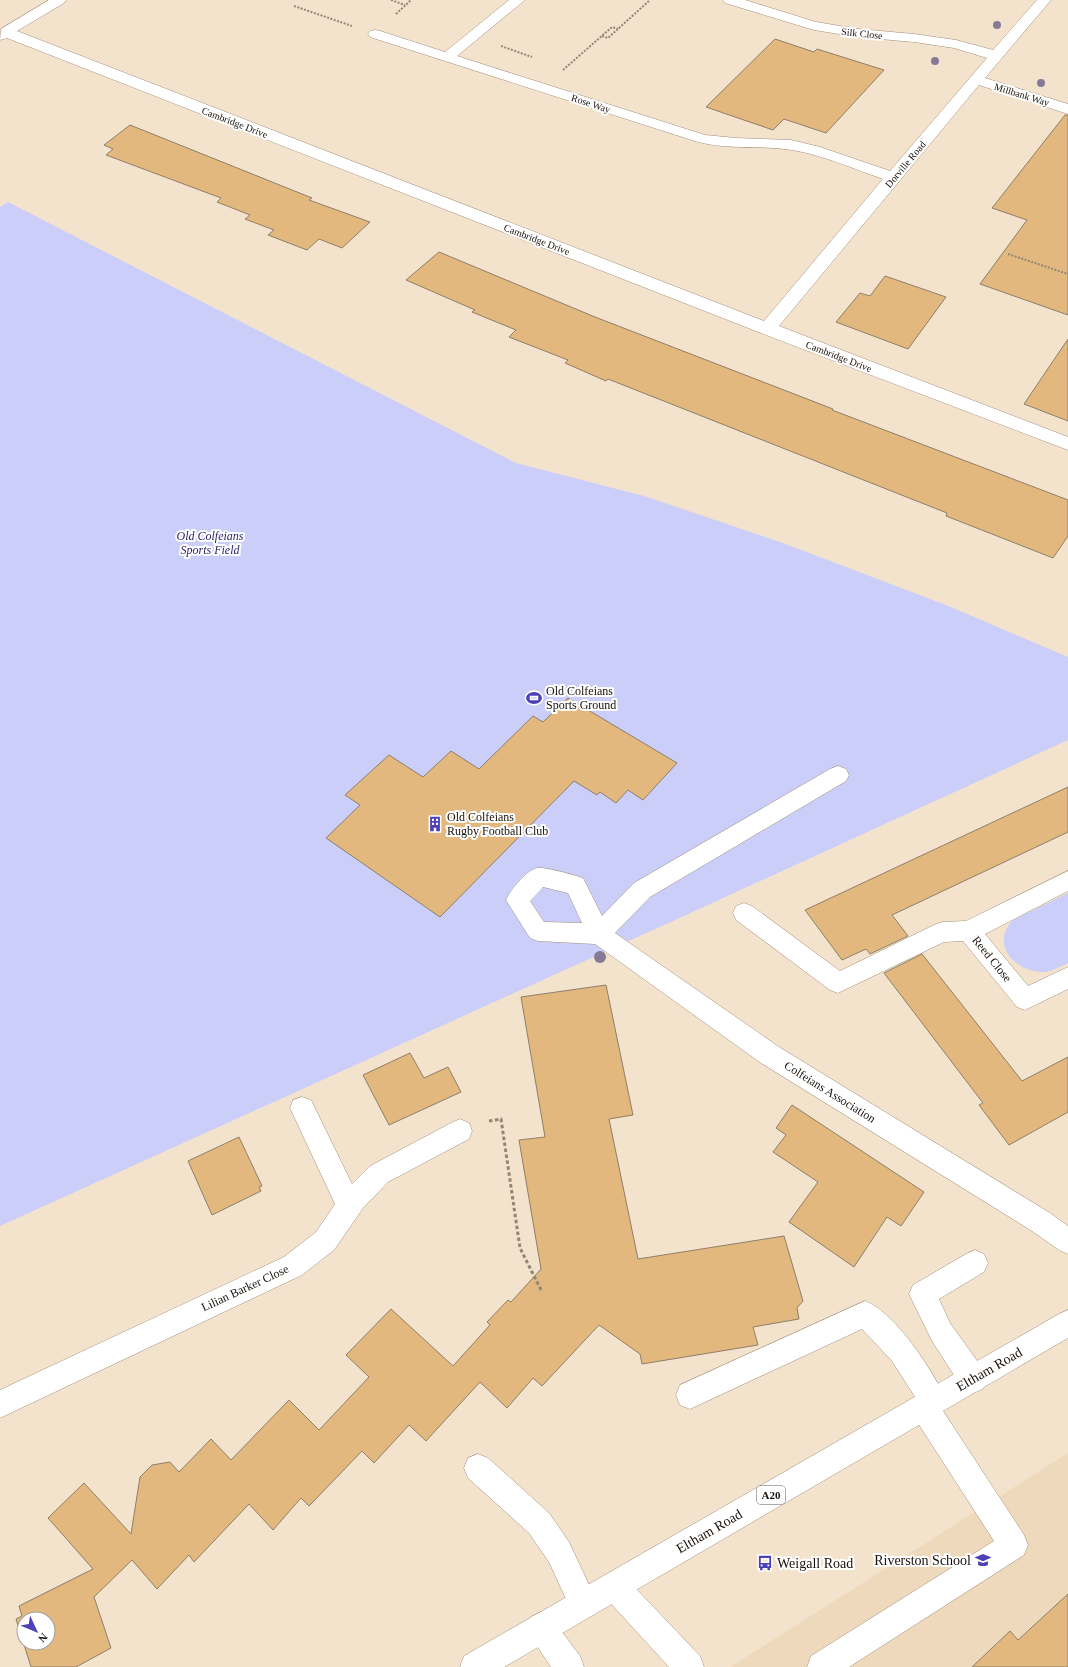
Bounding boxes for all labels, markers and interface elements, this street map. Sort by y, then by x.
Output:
street label: Silk Close [841,26,884,41]
street label: Millbank Way [993,81,1051,108]
street label: Rose Way [570,92,612,115]
street label: Cambridge Drive [200,105,270,140]
street label: Dorville Road [883,139,928,190]
street label: Cambridge Drive [502,222,572,257]
street label: Cambridge Drive [804,339,874,374]
park label: Old Colfeians Sports Field [176,529,244,557]
place label: Old Colfeians Sports Ground [546,684,616,712]
sports icon: Old Colfeians Sports Ground [525,689,543,707]
place label: Old Colfeians Rugby Football Club [447,810,548,838]
building icon: Old Colfeians Rugby Football Club [426,815,444,833]
street label: Reed Close [969,933,1015,985]
street label: Colfeians Association [782,1058,878,1126]
street label: Lilian Barker Close [199,1262,291,1314]
street label: Eltham Road [954,1345,1025,1394]
road number: A20 [757,1486,785,1504]
street label: Eltham Road [674,1507,745,1556]
school or university icon: Riverston School [974,1551,992,1569]
place label: Riverston School [874,1553,971,1568]
bus stop icon: Weigall Road [756,1554,774,1572]
place label: Weigall Road [777,1556,853,1571]
north arrow [16,1611,56,1651]
text: N [36,1631,50,1645]

